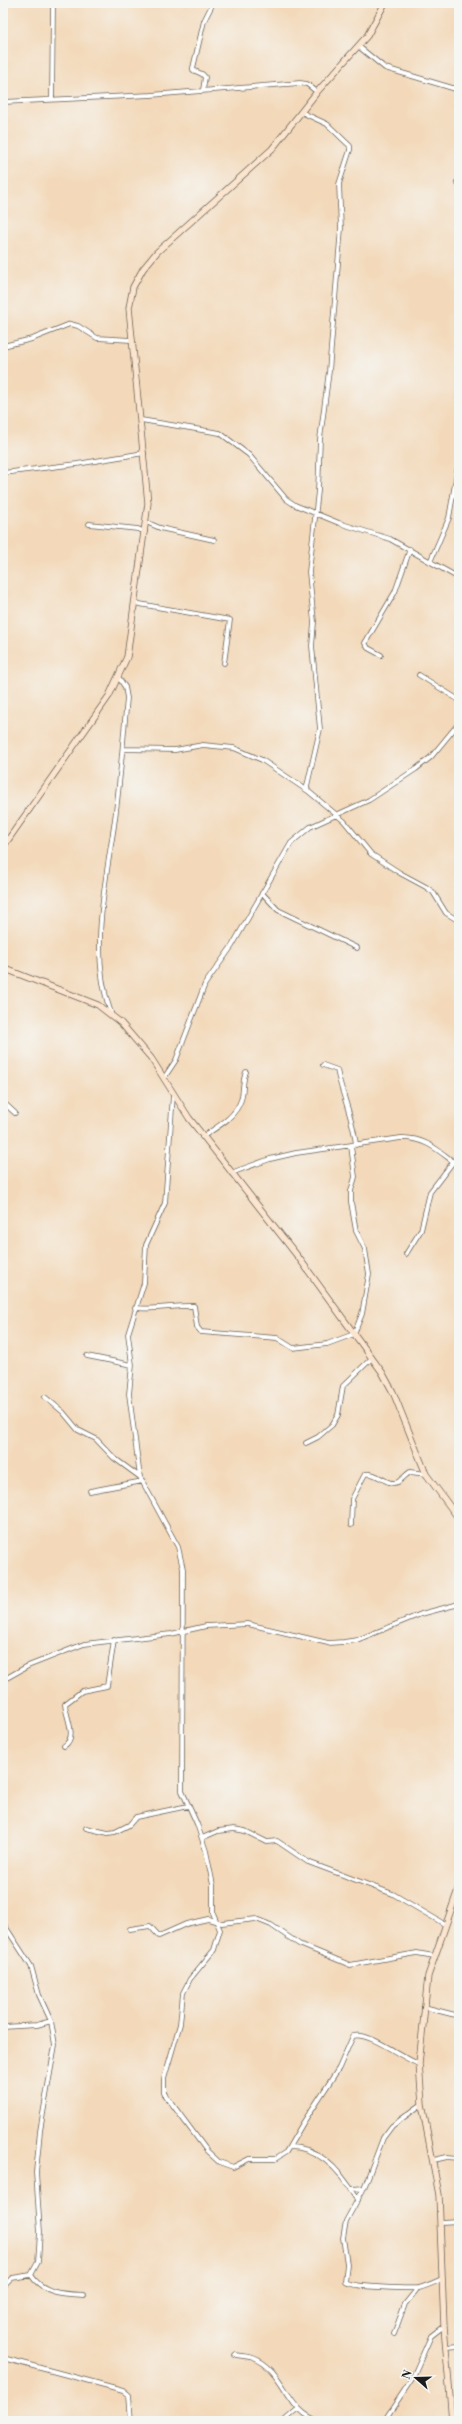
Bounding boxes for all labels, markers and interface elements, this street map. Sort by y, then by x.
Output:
north arrow [396,2358,436,2398]
text: N [399,2368,416,2381]

